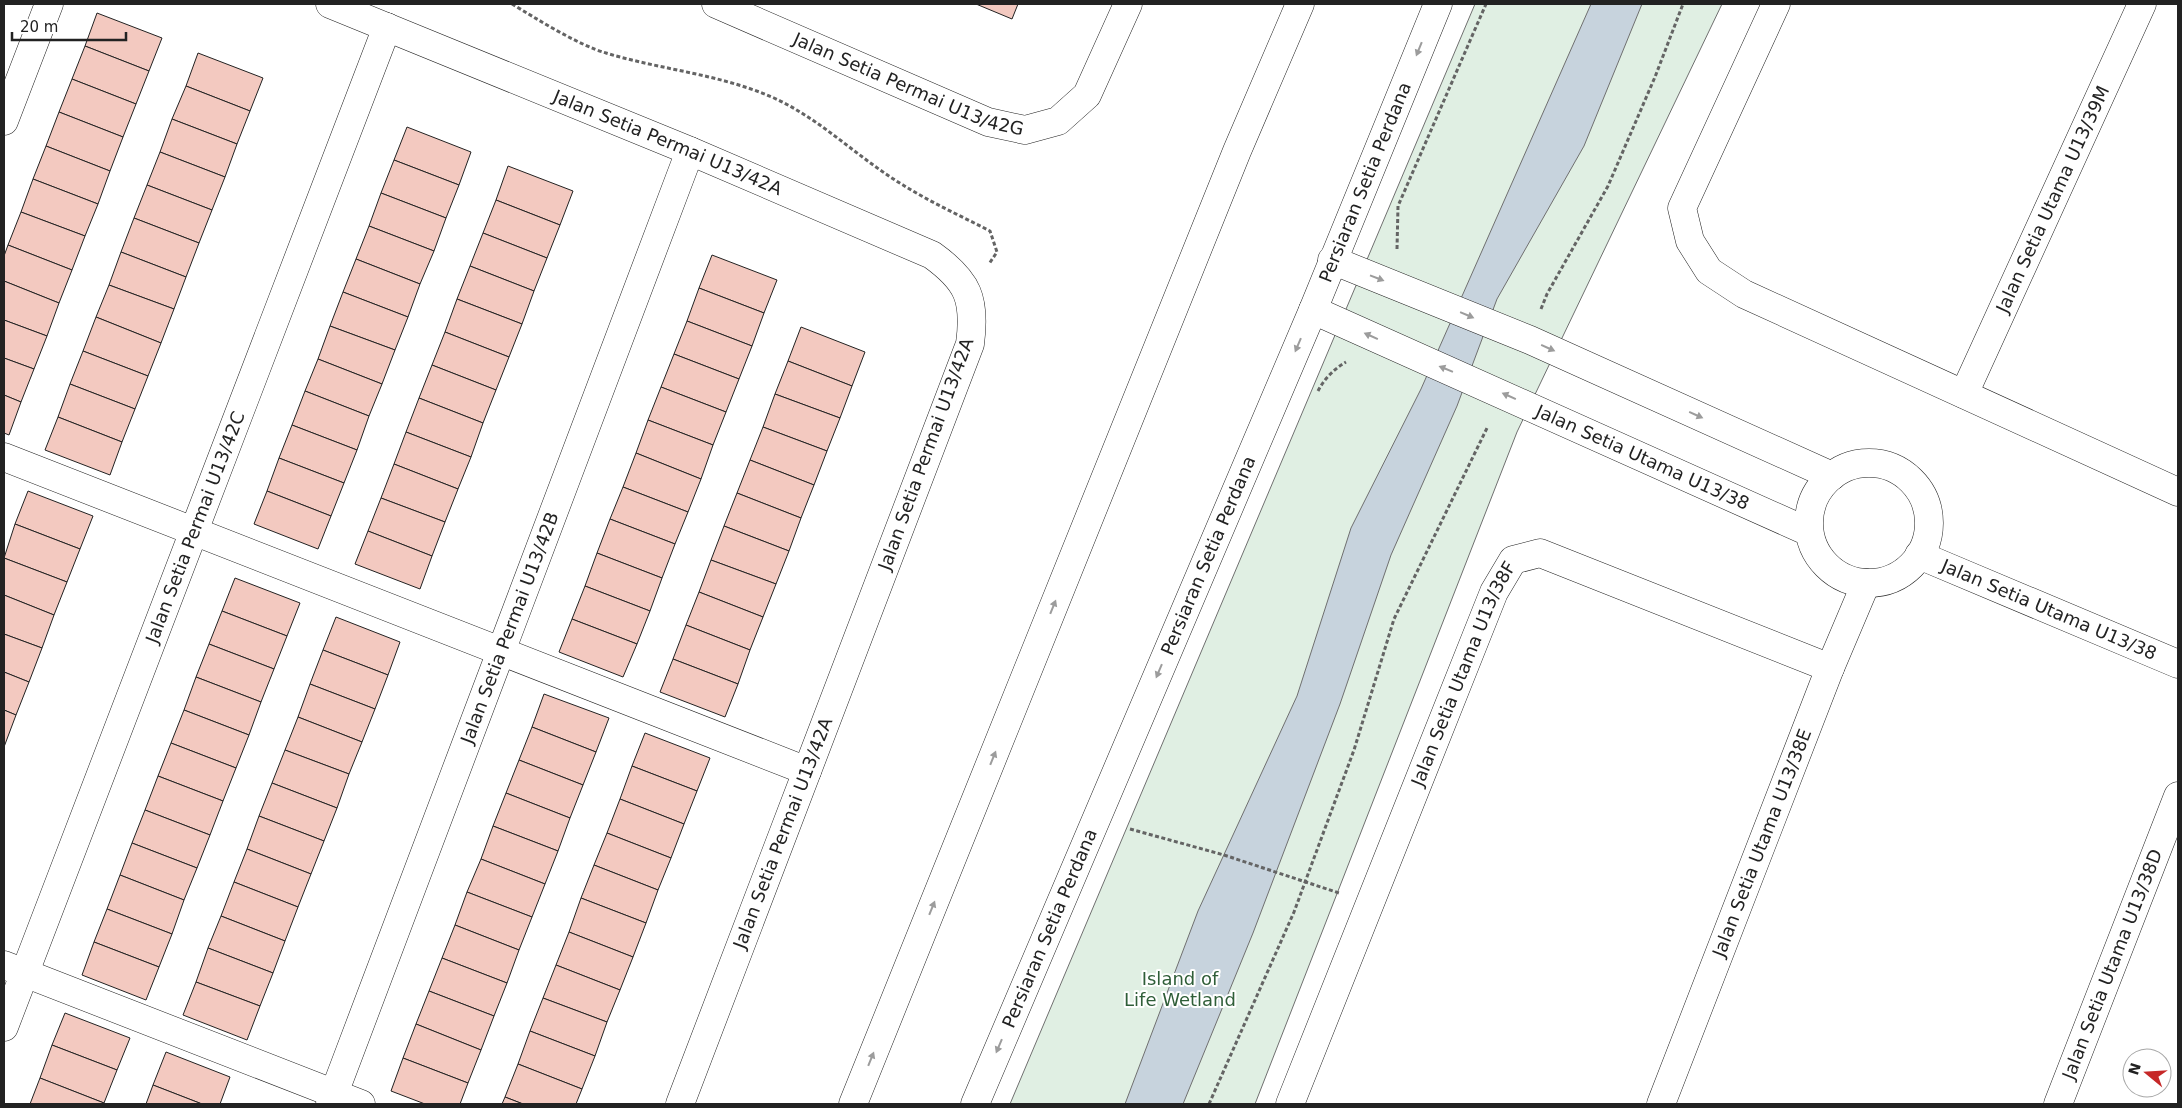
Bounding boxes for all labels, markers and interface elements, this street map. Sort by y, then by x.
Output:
scale bar [12,10,126,42]
text: 20 m [20,18,58,36]
street label: Jalan Setia Permai U13/42G [789,27,1026,139]
one-way arrow [1415,42,1423,56]
street label: Persiaran Setia Perdana [1314,79,1415,285]
street label: Jalan Setia Utama U13/39M [1991,82,2113,317]
street label: Jalan Setia Permai U13/42A [549,85,786,200]
one-way arrow [1370,275,1385,282]
one-way arrow [1460,312,1474,320]
one-way arrow [1364,331,1378,339]
street label: Jalan Setia Permai U13/42A [873,334,978,574]
one-way arrow [1293,338,1301,352]
one-way arrow [1541,345,1555,353]
one-way arrow [1438,365,1453,373]
one-way arrow [1502,392,1517,401]
street label: Jalan Setia Utama U13/38 [1532,400,1753,514]
street label: Jalan Setia Permai U13/42C [141,408,249,647]
one-way arrow [1689,411,1703,419]
street label: Persiaran Setia Perdana [1156,453,1260,658]
street label: Jalan Setia Permai U13/42B [456,509,563,747]
street label: Jalan Setia Utama U13/38 [1937,554,2160,664]
street label: Jalan Setia Utama U13/38F [1406,557,1520,790]
one-way arrow [1050,600,1058,614]
one-way arrow [1154,664,1162,679]
street label: Jalan Setia Permai U13/42A [728,714,837,952]
street label: Jalan Setia Utama U13/38E [1708,726,1815,961]
one-way arrow [989,750,997,765]
street label: Persiaran Setia Perdana [998,825,1101,1031]
street label: Jalan Setia Utama U13/38D [2057,846,2166,1083]
one-way arrow [928,900,936,915]
park label: Island of Life Wetland [1124,968,1236,1010]
one-way arrow [995,1039,1003,1054]
north arrow [2122,1048,2172,1098]
one-way arrow [868,1052,876,1066]
text: N [2125,1061,2144,1077]

